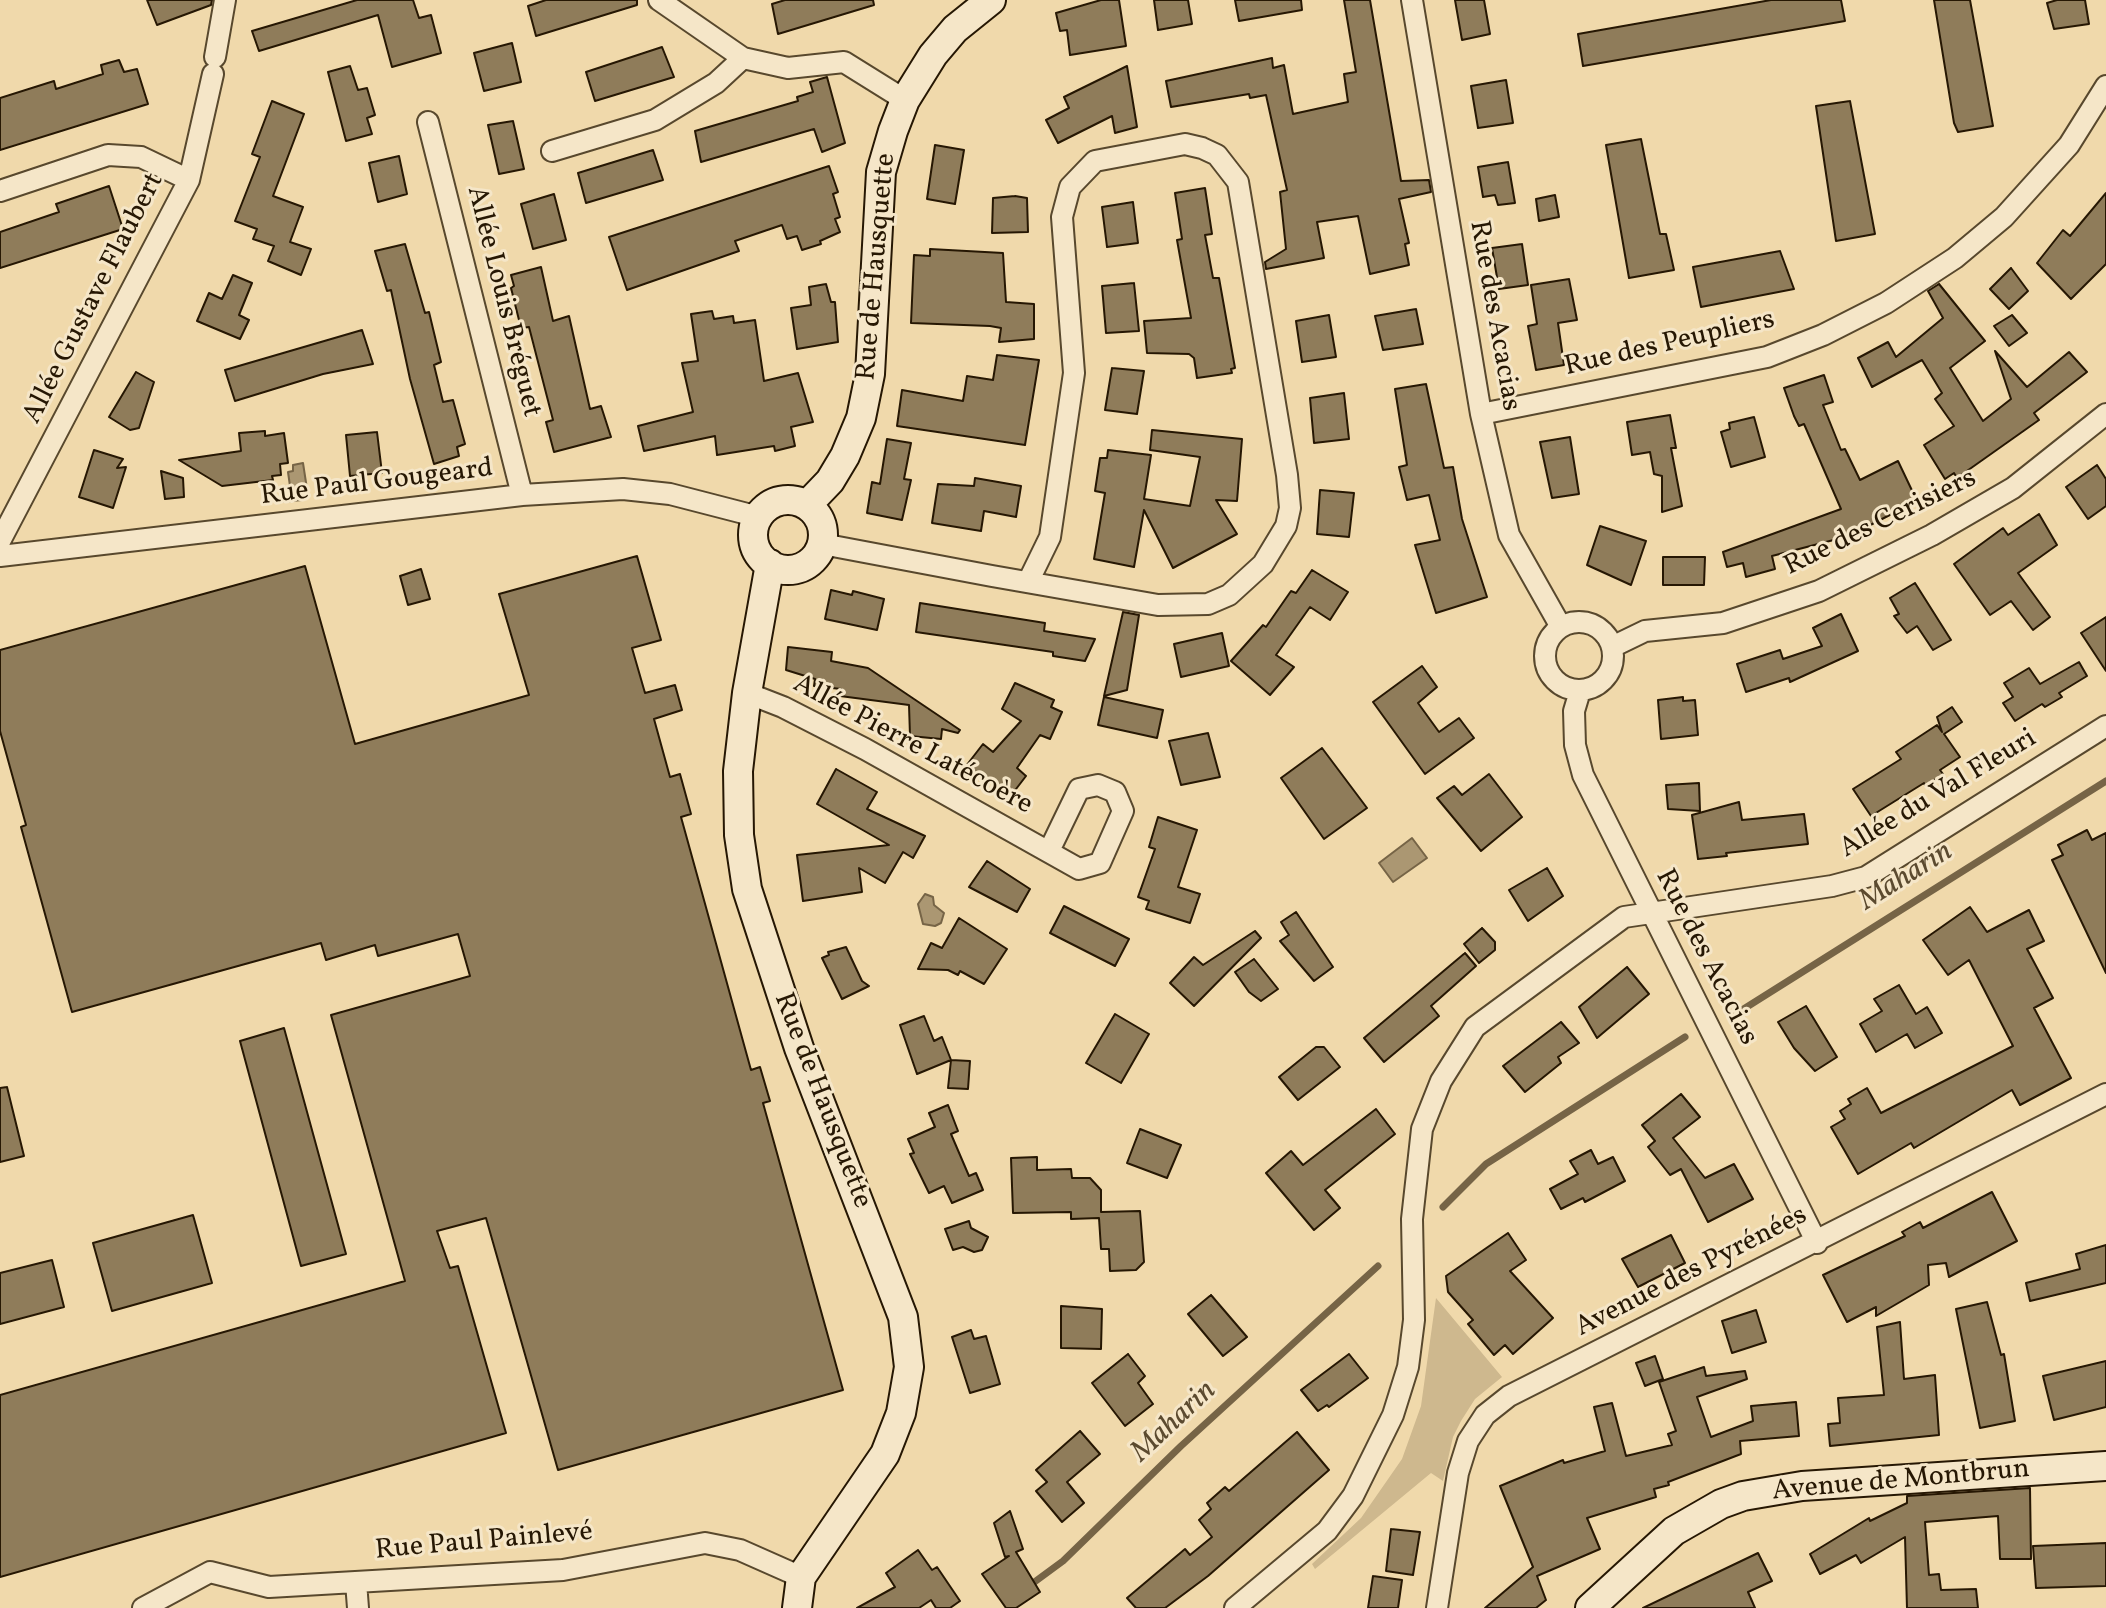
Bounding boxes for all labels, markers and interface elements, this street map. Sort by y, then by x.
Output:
street label: Rue de Hausquette [851,152,905,382]
street label: Allée Gustave Flaubert [17,168,173,430]
street label: Allée Louis Bréguet [457,183,547,421]
street label: Rue des Acacias [1460,218,1526,414]
street label: Rue des Peupliers [1562,304,1778,386]
street label: Rue Paul Gougeard [259,453,495,515]
street label: Rue des Cerisiers [1779,463,1983,585]
street label: Allée Pierre Latécoère [786,669,1038,823]
street label: Allée du Val Fleuri [1834,723,2044,867]
water label: Maharin [1854,835,1960,921]
street label: Rue des Acacias [1646,864,1764,1052]
street label: Rue de Hausquette [764,989,878,1213]
street label: Avenue des Pyrénées [1571,1200,1813,1346]
water label: Maharin [1125,1375,1225,1471]
street label: Avenue de Montbrun [1771,1454,2031,1510]
street label: Rue Paul Painlevé [374,1517,594,1569]

